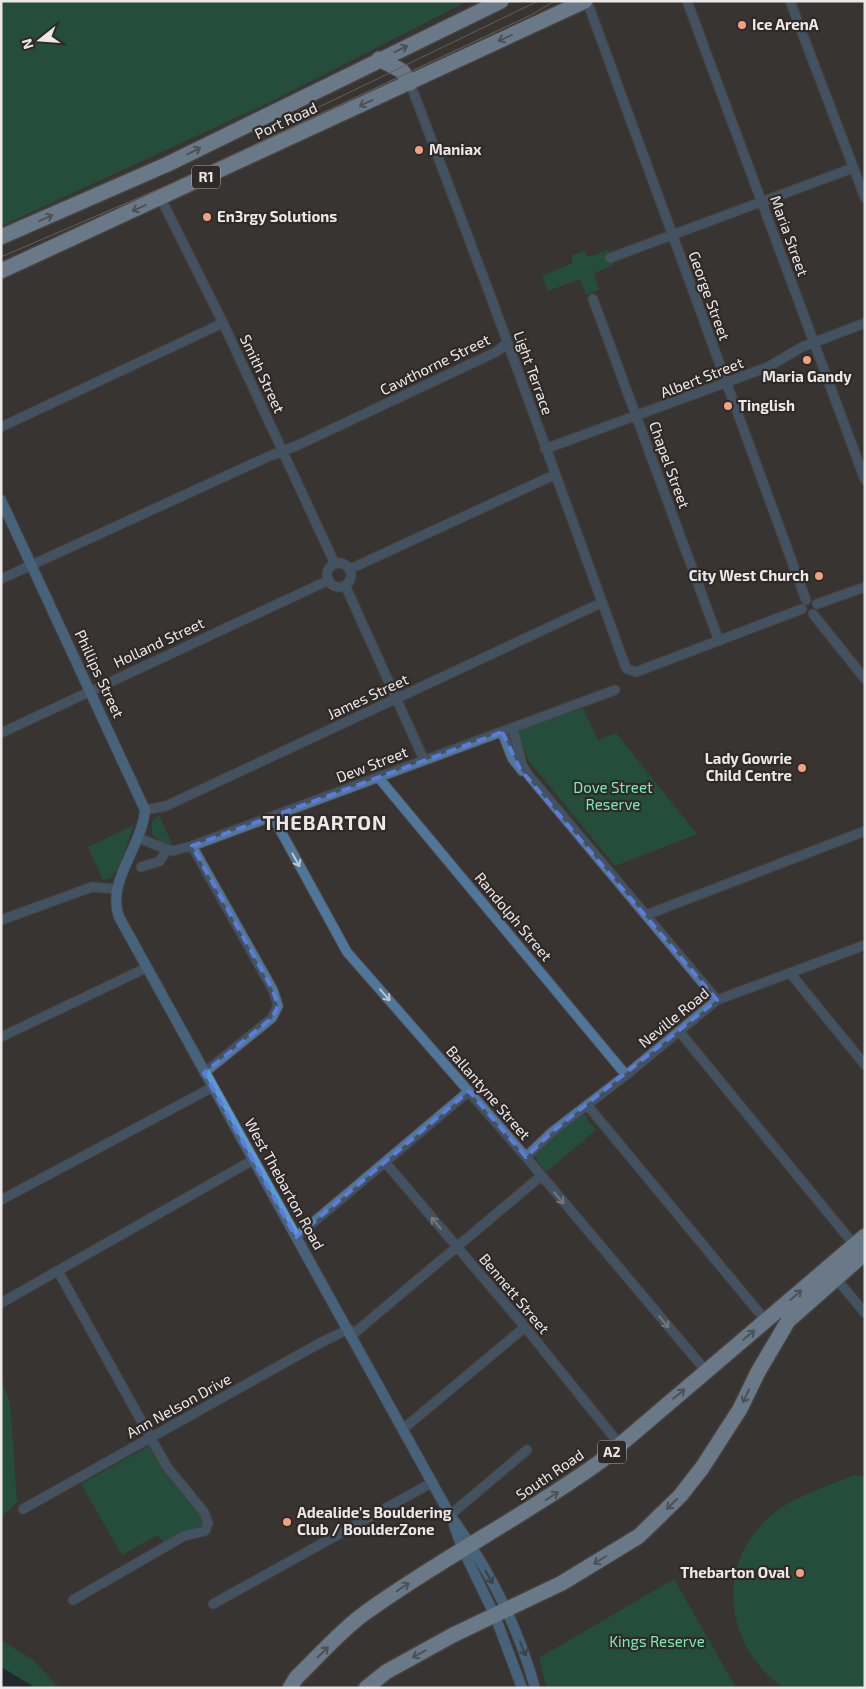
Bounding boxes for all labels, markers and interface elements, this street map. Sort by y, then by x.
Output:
north arrow [15,15,65,65]
place label: Ice ArenA [752,15,819,33]
marker: Ice ArenA [736,19,748,31]
one-way arrow [498,33,513,43]
text: N [17,37,37,51]
one-way arrow [393,44,408,54]
street label: Port Road [251,98,320,142]
one-way arrow [358,98,373,108]
place label: Maniax [429,140,482,158]
marker: Maniax [413,144,425,156]
one-way arrow [186,146,201,155]
road number: R1 [192,166,220,188]
street label: Maria Street [767,193,813,279]
one-way arrow [132,204,147,214]
place label: En3rgy Solutions [217,207,337,226]
marker: En3rgy Solutions [201,211,213,223]
one-way arrow [38,212,53,222]
street label: George Street [686,249,734,343]
street label: Light Terrace [510,328,557,417]
street label: Cawthorne Street [377,330,493,398]
street label: Smith Street [237,331,289,416]
street label: Albert Street [658,353,746,401]
marker: Maria Gandy [801,354,813,366]
place label: Maria Gandy [762,367,852,386]
place label: Tinglish [738,396,795,414]
marker: Tinglish [722,400,734,412]
street label: Chapel Street [646,419,694,511]
place label: City West Church [689,566,809,585]
marker: City West Church [813,570,825,582]
street label: Holland Street [110,613,207,671]
street label: Phillips Street [72,627,128,721]
street label: James Street [324,669,411,723]
street label: Dew Street [333,742,410,786]
place label: Lady Gowrie Child Centre [705,749,792,784]
marker: Lady Gowrie Child Centre [796,762,808,774]
park label: Dove Street Reserve [573,778,653,813]
district label: THEBARTON [262,810,388,834]
one-way arrow [292,852,302,866]
street label: Randolph Street [471,868,556,965]
street label: Neville Road [635,983,712,1051]
one-way arrow [379,988,390,1001]
street label: Ballantyne Street [443,1042,535,1143]
street label: West Thebarton Road [241,1115,328,1252]
one-way arrow [553,1191,565,1204]
one-way arrow [431,1217,442,1230]
street label: Bennett Street [476,1250,554,1337]
one-way arrow [790,1289,803,1300]
one-way arrow [658,1315,669,1328]
one-way arrow [743,1329,756,1341]
street label: Ann Nelson Drive [123,1369,234,1441]
one-way arrow [741,1388,751,1403]
one-way arrow [672,1389,685,1400]
road number: A2 [598,1440,626,1464]
street label: South Road [512,1445,587,1503]
one-way arrow [545,1490,559,1500]
one-way arrow [666,1498,679,1510]
place label: Adealide's Bouldering Club / BoulderZone [297,1503,452,1538]
marker: Adealide's Bouldering Club / BoulderZone [281,1516,293,1528]
one-way arrow [594,1555,608,1565]
place label: Thebarton Oval [680,1563,790,1581]
marker: Thebarton Oval [794,1567,806,1579]
one-way arrow [484,1569,494,1584]
one-way arrow [396,1582,410,1592]
park label: Kings Reserve [609,1632,705,1650]
one-way arrow [518,1641,528,1656]
one-way arrow [317,1646,329,1658]
one-way arrow [413,1649,427,1659]

